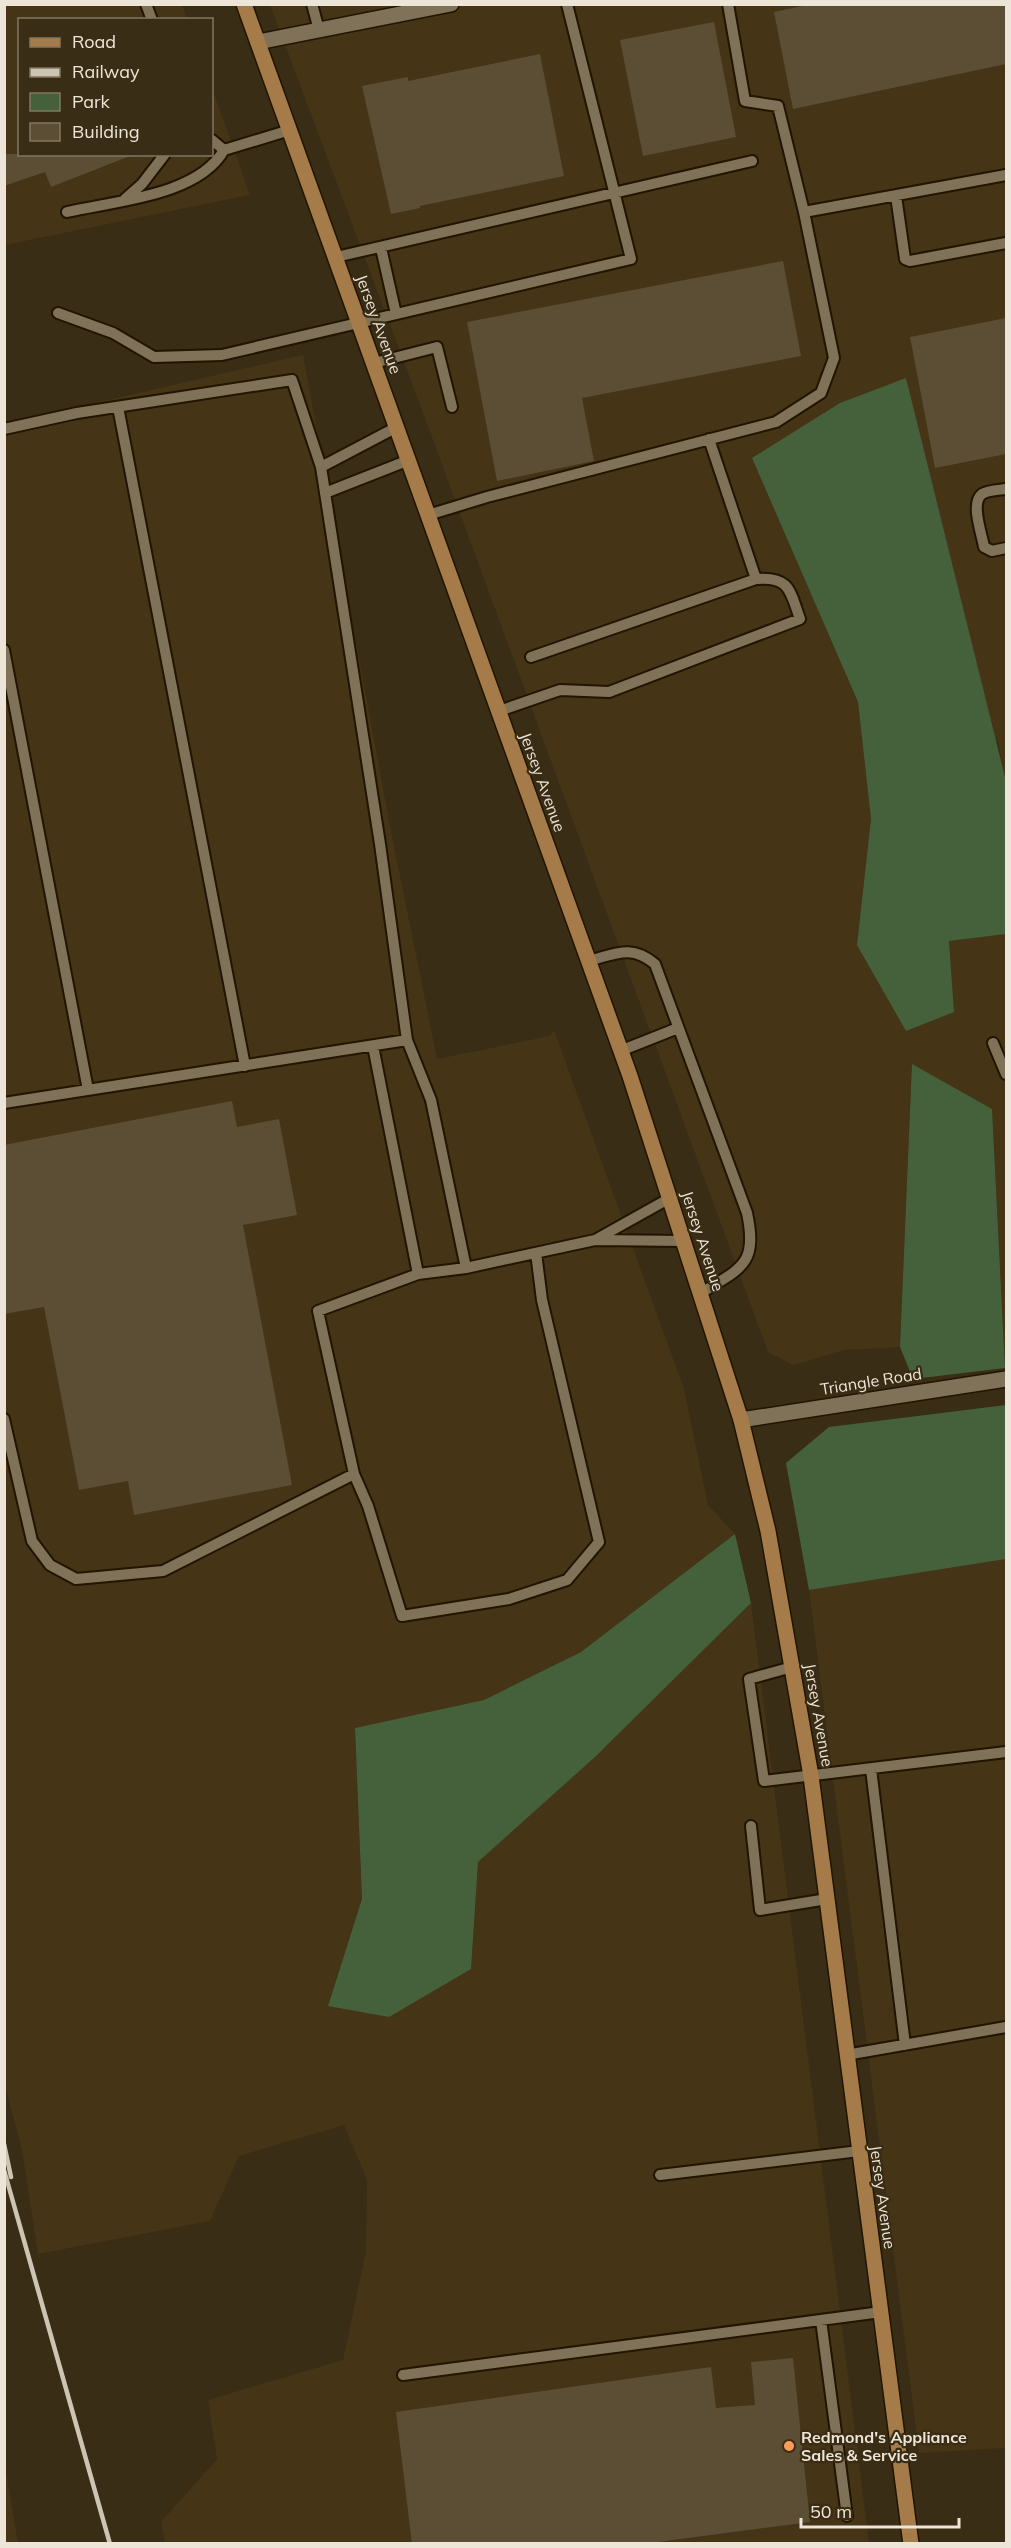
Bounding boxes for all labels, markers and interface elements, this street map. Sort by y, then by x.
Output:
legend [18,18,213,156]
text: Road [72,30,116,53]
text: Railway [72,60,140,83]
text: Park [72,90,111,113]
text: Building [72,120,140,143]
street label: Jersey Avenue [352,271,406,377]
street label: Jersey Avenue [516,729,570,835]
street label: Jersey Avenue [677,1188,729,1294]
street label: Triangle Road [819,1363,923,1399]
street label: Jersey Avenue [800,1662,838,1768]
street label: Jersey Avenue [866,2144,900,2250]
place label: Redmond's Appliance Sales & Service [801,2427,967,2465]
marker: Redmond's Appliance Sales & Service [782,2439,796,2453]
scale bar [801,2491,958,2529]
text: 50 m [810,2500,852,2523]

